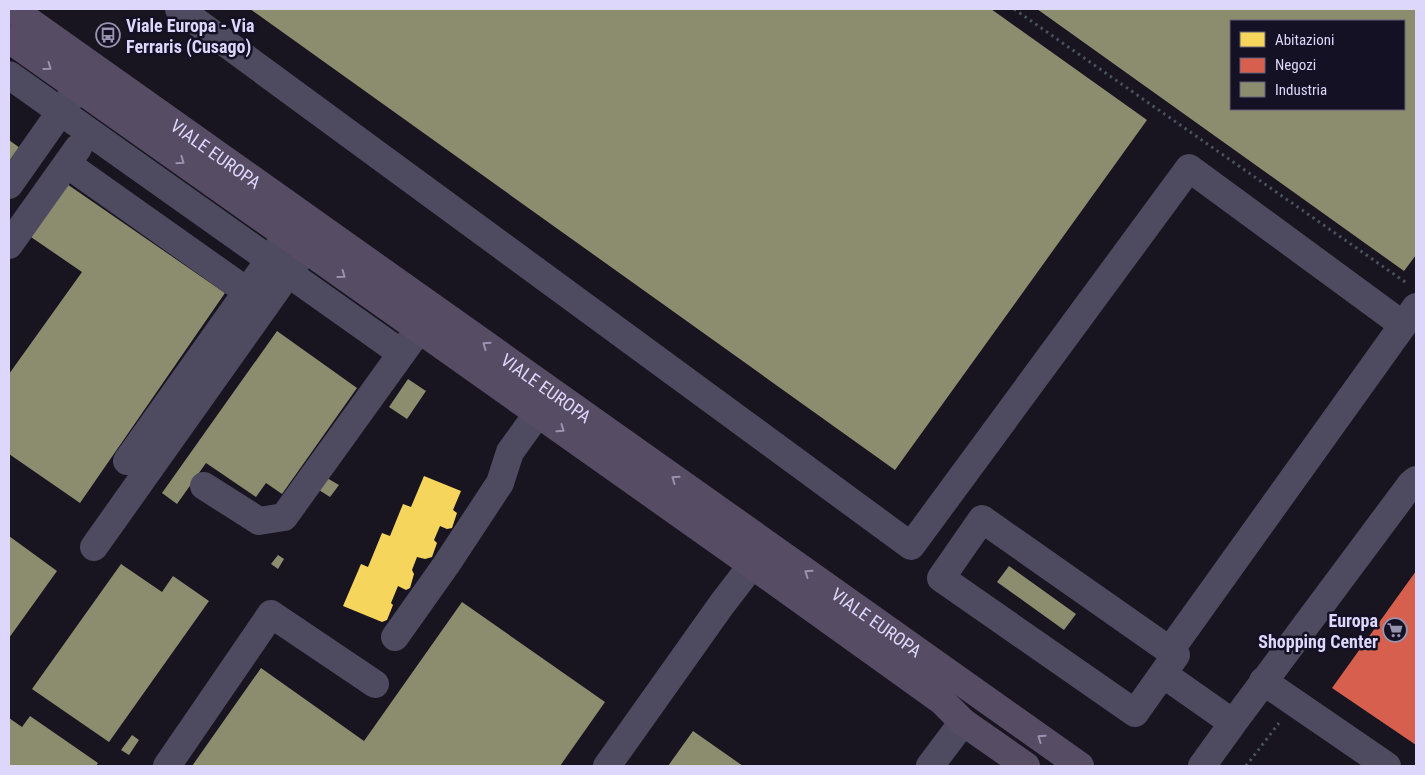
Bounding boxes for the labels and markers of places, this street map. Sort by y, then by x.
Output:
place label: Viale Europa - Via Ferraris (Cusago) [126,15,254,58]
bus stop icon: Viale Europa - Via Ferraris (Cusago) [95,22,121,48]
place label: Europa Shopping Center [1258,610,1378,652]
supermarket icon: Europa Shopping Center [1382,617,1408,643]

